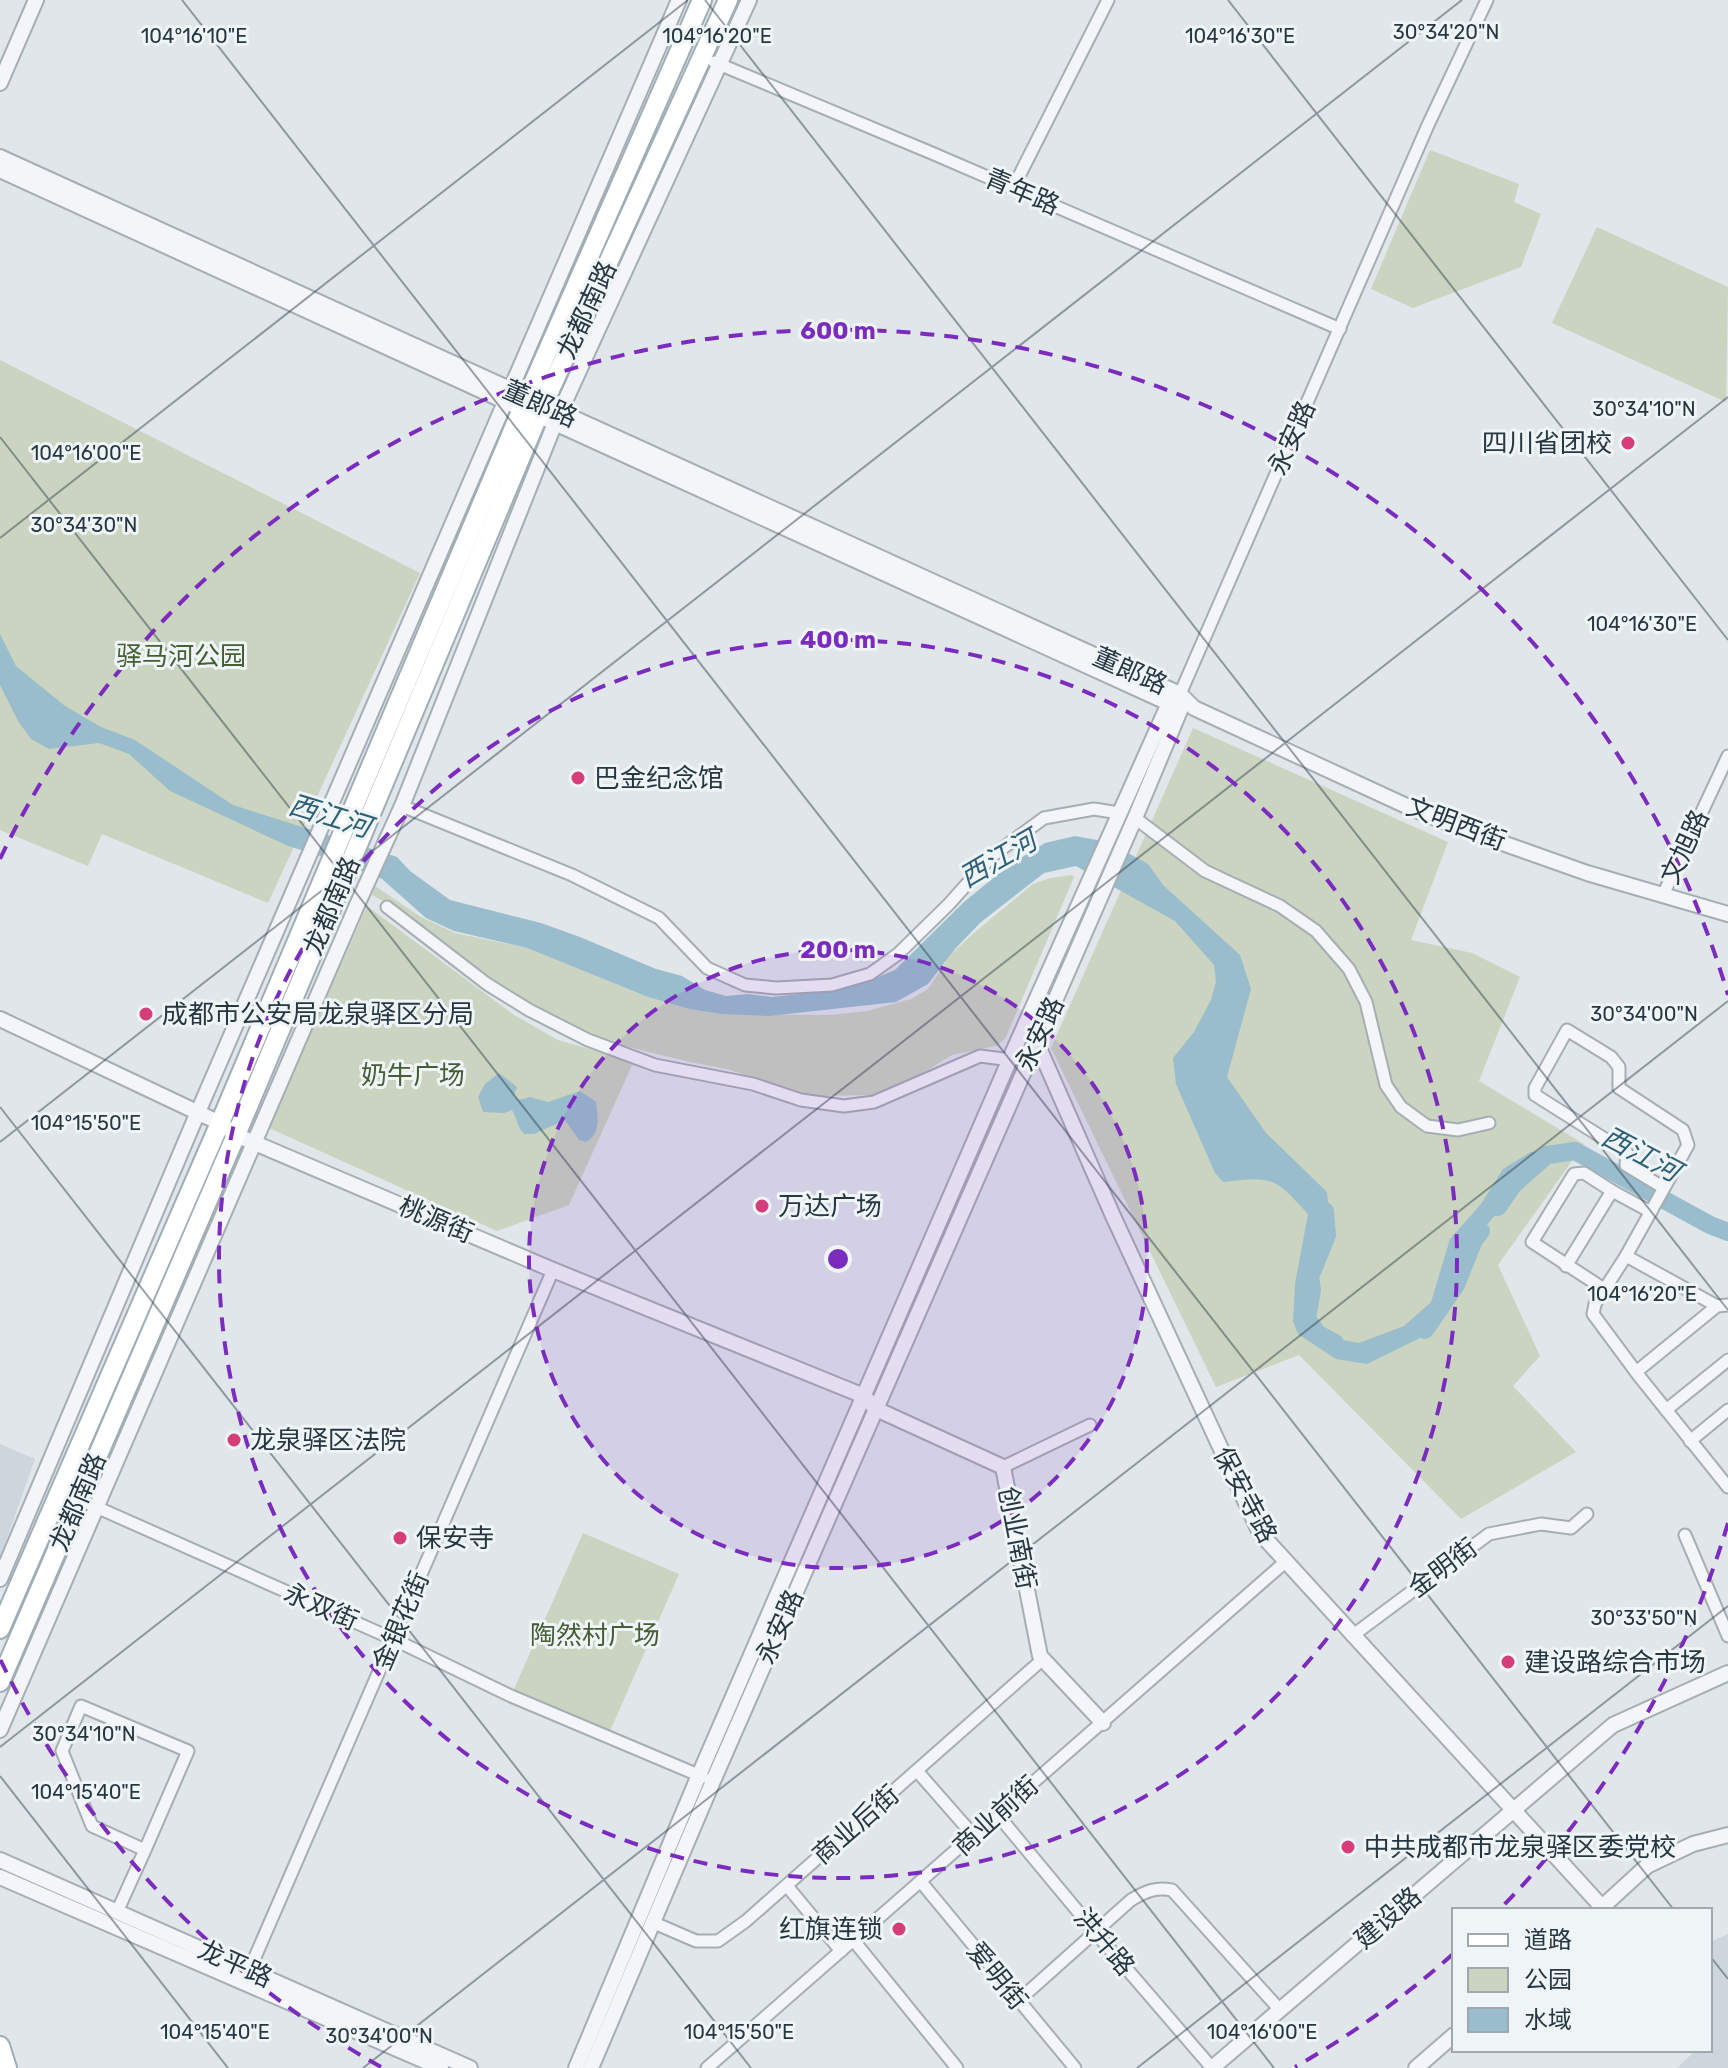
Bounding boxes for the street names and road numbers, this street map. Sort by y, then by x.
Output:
street label: 青年路 [980,162,1064,222]
street label: 龙都南路 [551,256,623,364]
street label: 董郞路 [498,374,582,434]
street label: 永安路 [1262,396,1322,480]
street label: 董郞路 [1088,641,1172,701]
street label: 文明西街 [1402,791,1510,857]
street label: 文旭路 [1654,805,1716,889]
street label: 龙都南路 [297,852,367,960]
street label: 永安路 [1009,992,1071,1076]
street label: 桃源街 [394,1190,478,1250]
street label: 保安寺路 [1207,1442,1283,1548]
street label: 龙都南路 [43,1448,113,1556]
street label: 创业南街 [992,1484,1042,1592]
street label: 金明街 [1403,1532,1483,1604]
street label: 金银花街 [366,1567,436,1675]
street label: 永双街 [279,1577,363,1637]
street label: 永安路 [750,1585,810,1669]
street label: 商业前街 [947,1770,1045,1862]
street label: 商业后街 [807,1779,905,1871]
street label: 建设路 [1348,1881,1428,1955]
street label: 洪升路 [1067,1902,1141,1982]
street label: 龙平路 [193,1934,277,1994]
street label: 爱明街 [960,1936,1034,2016]

